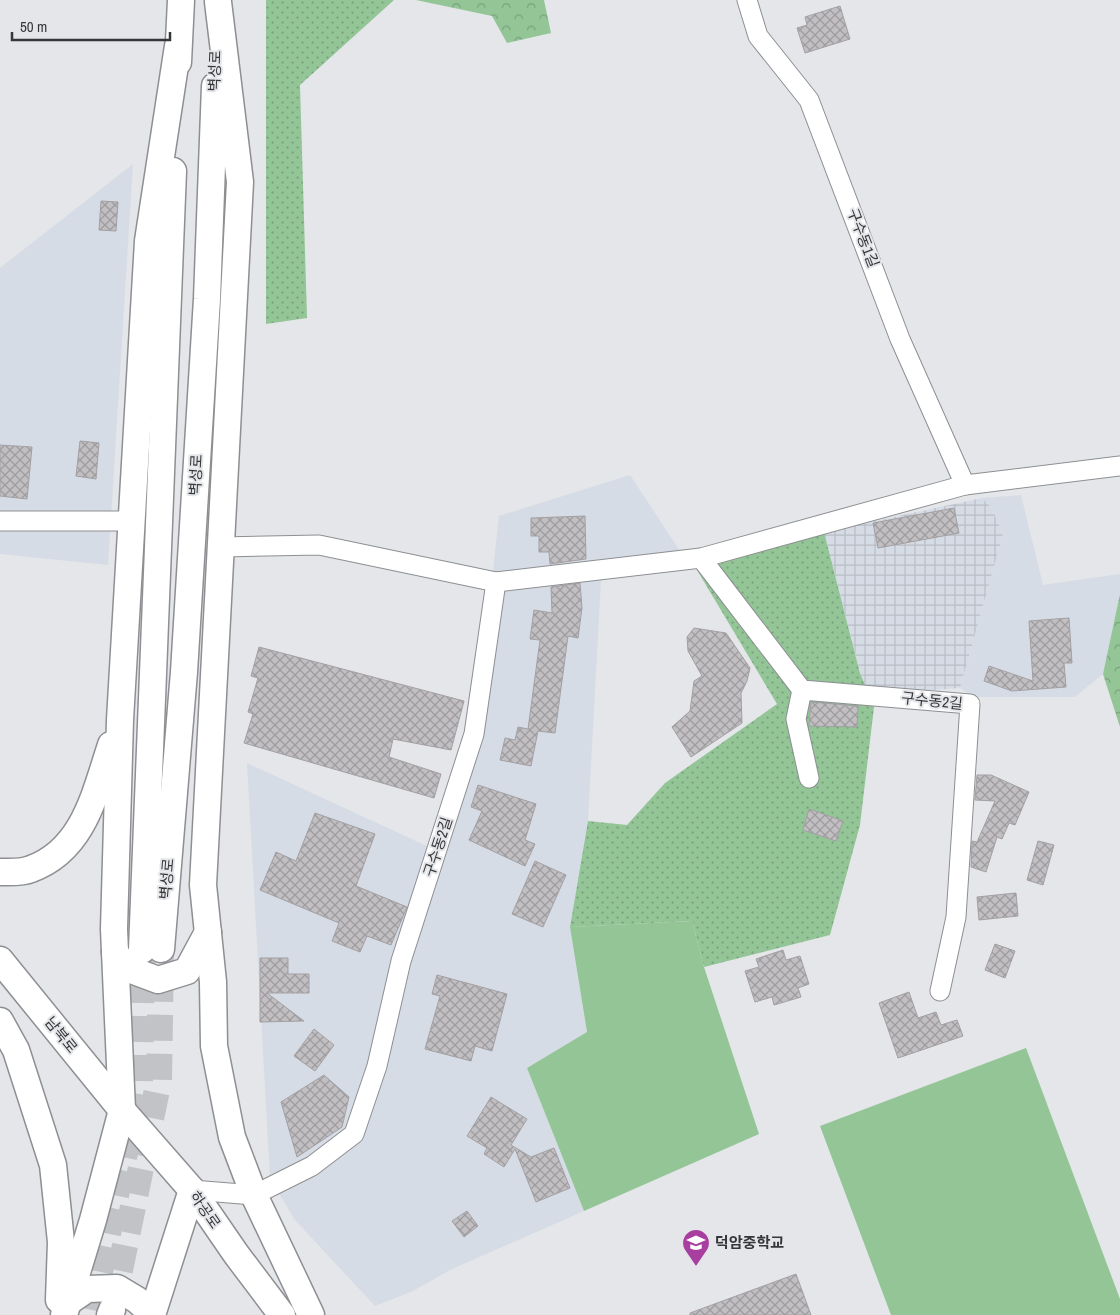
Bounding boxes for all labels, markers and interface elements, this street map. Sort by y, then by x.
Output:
scale bar [12,10,170,42]
text: 50 m [20,16,47,37]
street label: 벽성로 [203,50,226,92]
street label: 구수동1길 [843,205,884,271]
street label: 벽성로 [184,454,207,496]
street label: 구수동2길 [900,687,964,714]
street label: 구수동2길 [418,814,457,880]
street label: 벽성로 [154,857,179,900]
street label: 남북로 [40,1012,83,1057]
street label: 하공로 [185,1187,226,1233]
school or university icon: 덕암중학교 [681,1228,711,1267]
place label: 덕암중학교 [715,1232,784,1253]

